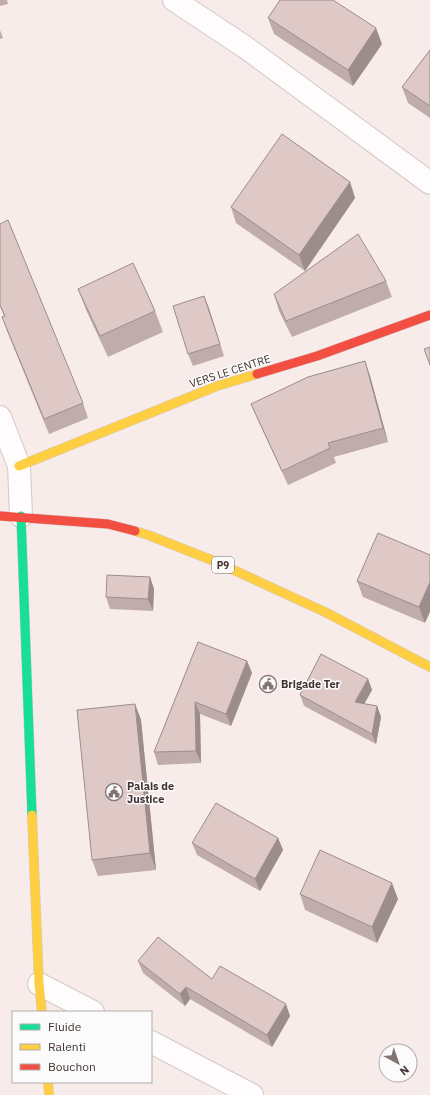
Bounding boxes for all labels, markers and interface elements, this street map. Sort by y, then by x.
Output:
street label: VERS LE CENTRE [188,351,272,391]
road number: P9 [212,557,234,573]
public building icon: Brigade Ter [258,674,278,694]
place label: Brigade Ter [281,677,341,691]
place label: Palais de Justice [127,779,174,806]
public building icon: Palais de Justice [104,782,124,802]
legend [12,1011,152,1083]
text: Fluide [48,1019,82,1034]
text: Ralenti [48,1039,86,1054]
north arrow [378,1043,418,1083]
text: Bouchon [48,1059,96,1074]
text: N [397,1063,412,1079]

